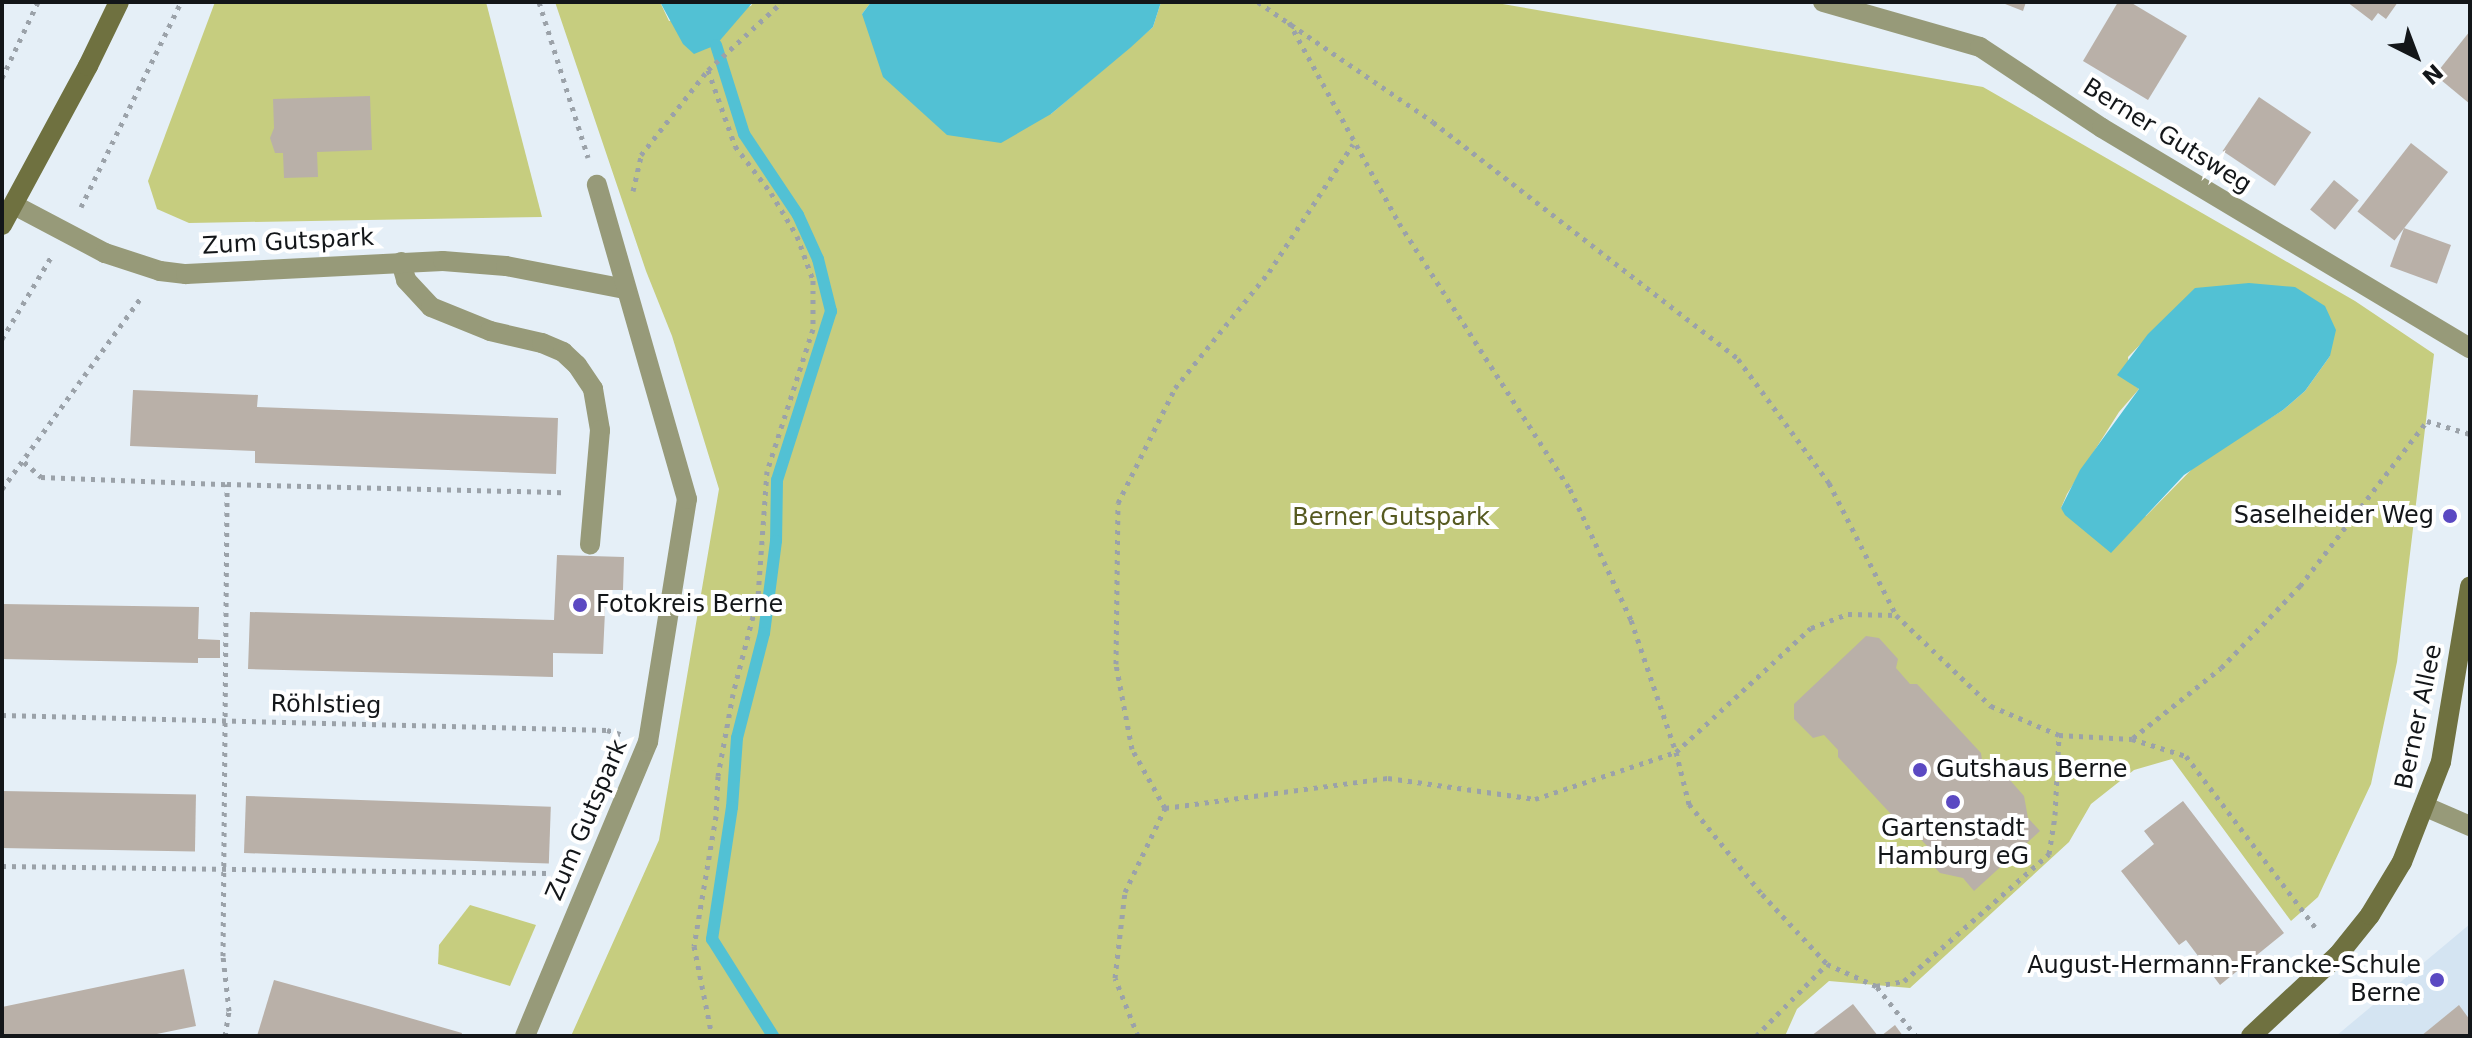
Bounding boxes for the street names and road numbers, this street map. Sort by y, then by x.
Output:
street label: Berner Gutsweg [2077,73,2257,199]
street label: Zum Gutspark [201,223,375,261]
street label: Berner Allee [2390,642,2448,792]
street label: Röhlstieg [270,690,382,720]
street label: Zum Gutspark [540,735,634,905]

